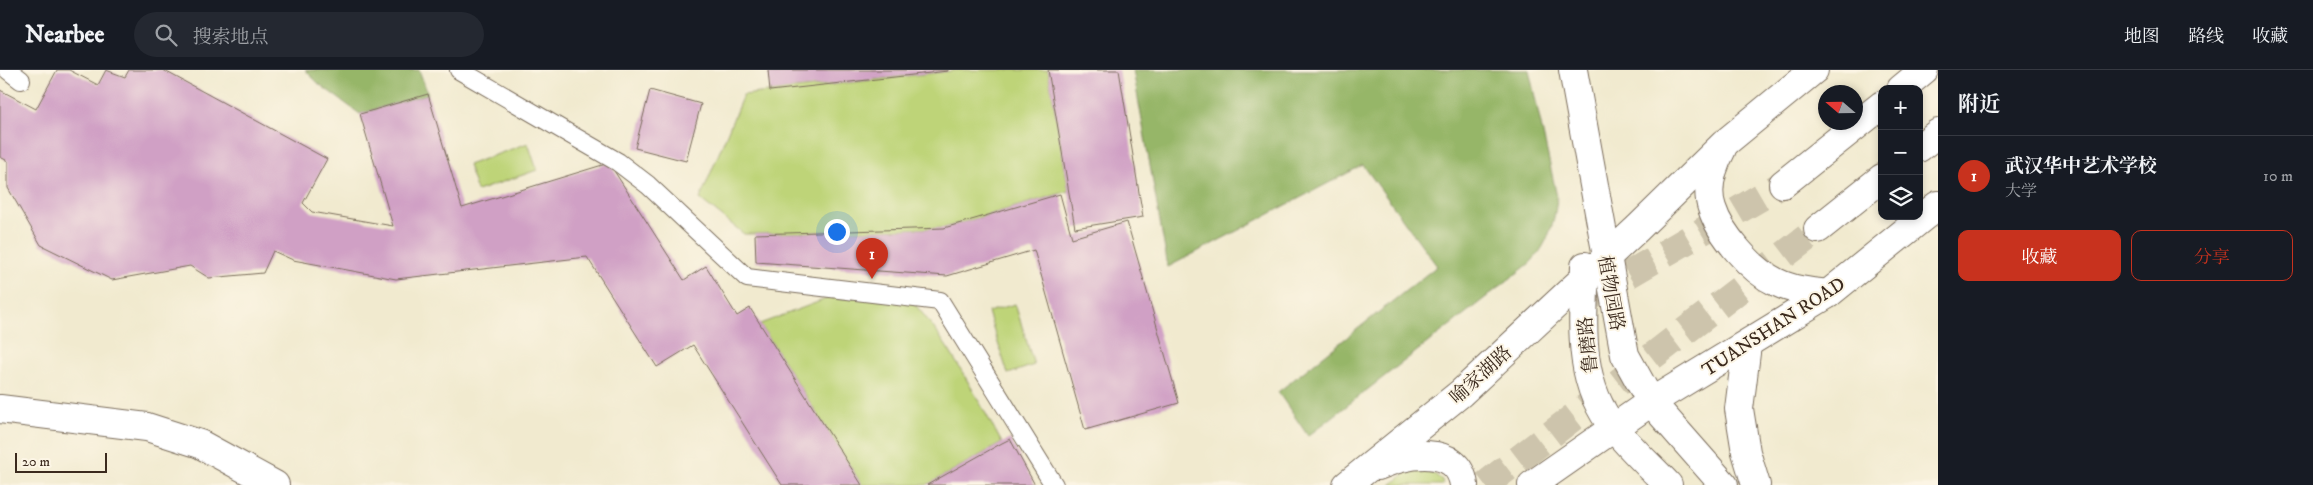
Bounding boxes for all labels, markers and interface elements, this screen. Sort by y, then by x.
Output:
search box [134,12,484,57]
text: Nearbee [25,20,104,50]
icon: search [152,21,180,49]
text: 搜索地点 [192,26,268,49]
text: 地图 [2124,26,2160,48]
text: 路线 [2188,26,2224,48]
text: 收藏 [2252,26,2288,48]
north arrow [1818,85,1863,130]
map controls [1878,85,1923,220]
button: + [1878,85,1923,130]
text: 附近 [1958,92,2000,118]
button: − [1878,130,1923,175]
text: 武汉华中艺术学校 [2005,155,2157,178]
text: 1 [1971,166,1977,186]
text: 10 m [2263,166,2293,186]
button: layers [1878,175,1923,220]
text: 大学 [2005,181,2037,201]
your location [824,219,850,245]
button: 收藏 [1958,230,2121,281]
button: 分享 [2131,230,2293,281]
pin: 1 [856,238,888,279]
street label: 植物园路 [1593,254,1628,333]
street label: TUANSHAN ROAD [1698,272,1850,382]
street label: 鲁磨路 [1574,315,1603,374]
street label: 喻家湖路 [1445,341,1517,409]
scale bar [15,450,108,473]
text: 20 m [22,453,50,471]

